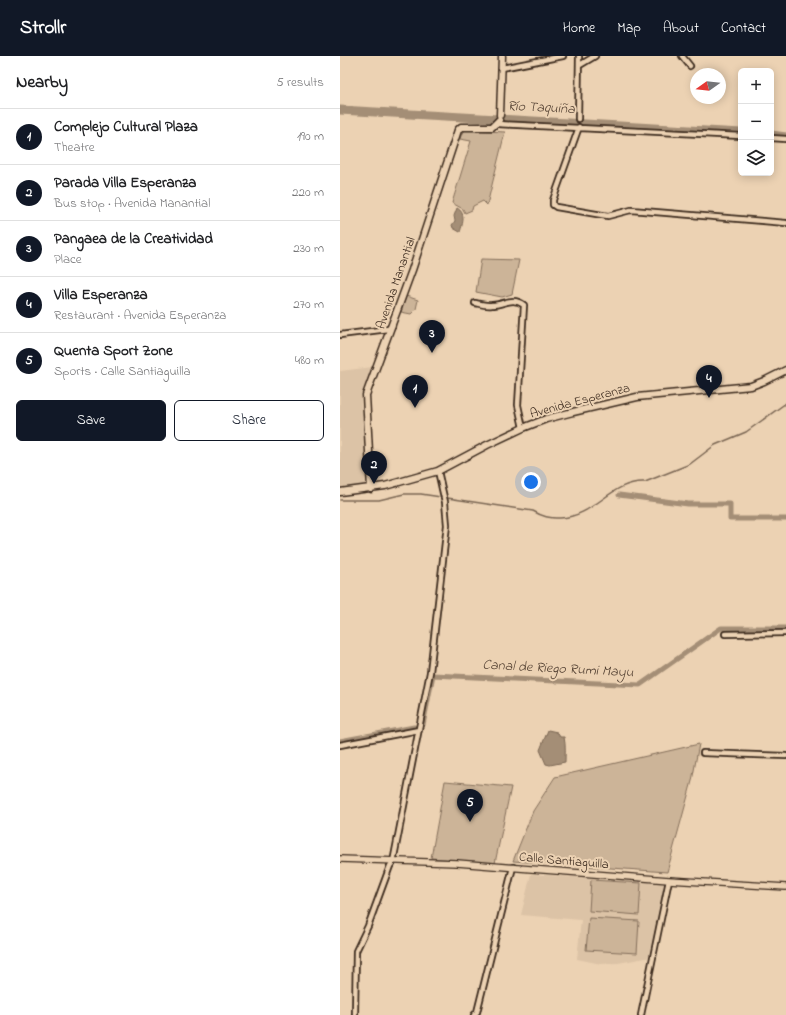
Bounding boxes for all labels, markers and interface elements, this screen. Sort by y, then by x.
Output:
text: Strollr [20,15,66,42]
text: Home [563,18,595,39]
text: Map [617,18,641,39]
text: About [663,18,699,39]
text: Contact [721,18,766,39]
north arrow [690,68,726,104]
map controls [738,68,774,176]
button: + [738,68,774,104]
text: Nearby [16,70,68,95]
text: 5 results [276,73,324,92]
water label: Río Taquiña [507,96,576,120]
button: − [738,104,774,140]
text: Complejo Cultural Plaza [54,116,198,138]
text: 1 [27,127,31,146]
text: 190 m [297,127,324,146]
text: Theatre [54,138,95,157]
button: layers [738,140,774,176]
text: Parada Villa Esperanza [54,172,196,194]
text: 2 [26,183,32,202]
text: 220 m [292,183,324,202]
text: Bus stop · Avenida Manantial [54,194,210,213]
text: Pangaea de la Creatividad [54,228,213,250]
street label: Avenida Manantial [371,234,421,332]
text: 3 [26,239,32,258]
text: 230 m [293,239,324,258]
text: Place [54,250,82,269]
text: Villa Esperanza [54,284,148,306]
text: 4 [26,295,32,314]
text: 270 m [293,295,324,314]
text: Restaurant · Avenida Esperanza [54,306,226,325]
pin: 3 [419,320,445,353]
text: Quenta Sport Zone [54,340,173,362]
text: 5 [25,351,33,370]
text: 480 m [295,351,324,370]
text: Sports · Calle Santiaguilla [54,362,191,381]
pin: 4 [696,365,722,398]
pin: 1 [402,375,428,408]
street label: Avenida Esperanza [528,379,632,423]
button: Save [16,400,166,441]
button: Share [174,400,324,441]
pin: 2 [361,451,387,484]
your location [521,472,541,492]
water label: Canal de Riego Rumi Mayu [482,655,634,683]
pin: 5 [457,789,483,822]
street label: Calle Santiaguilla [518,848,610,875]

